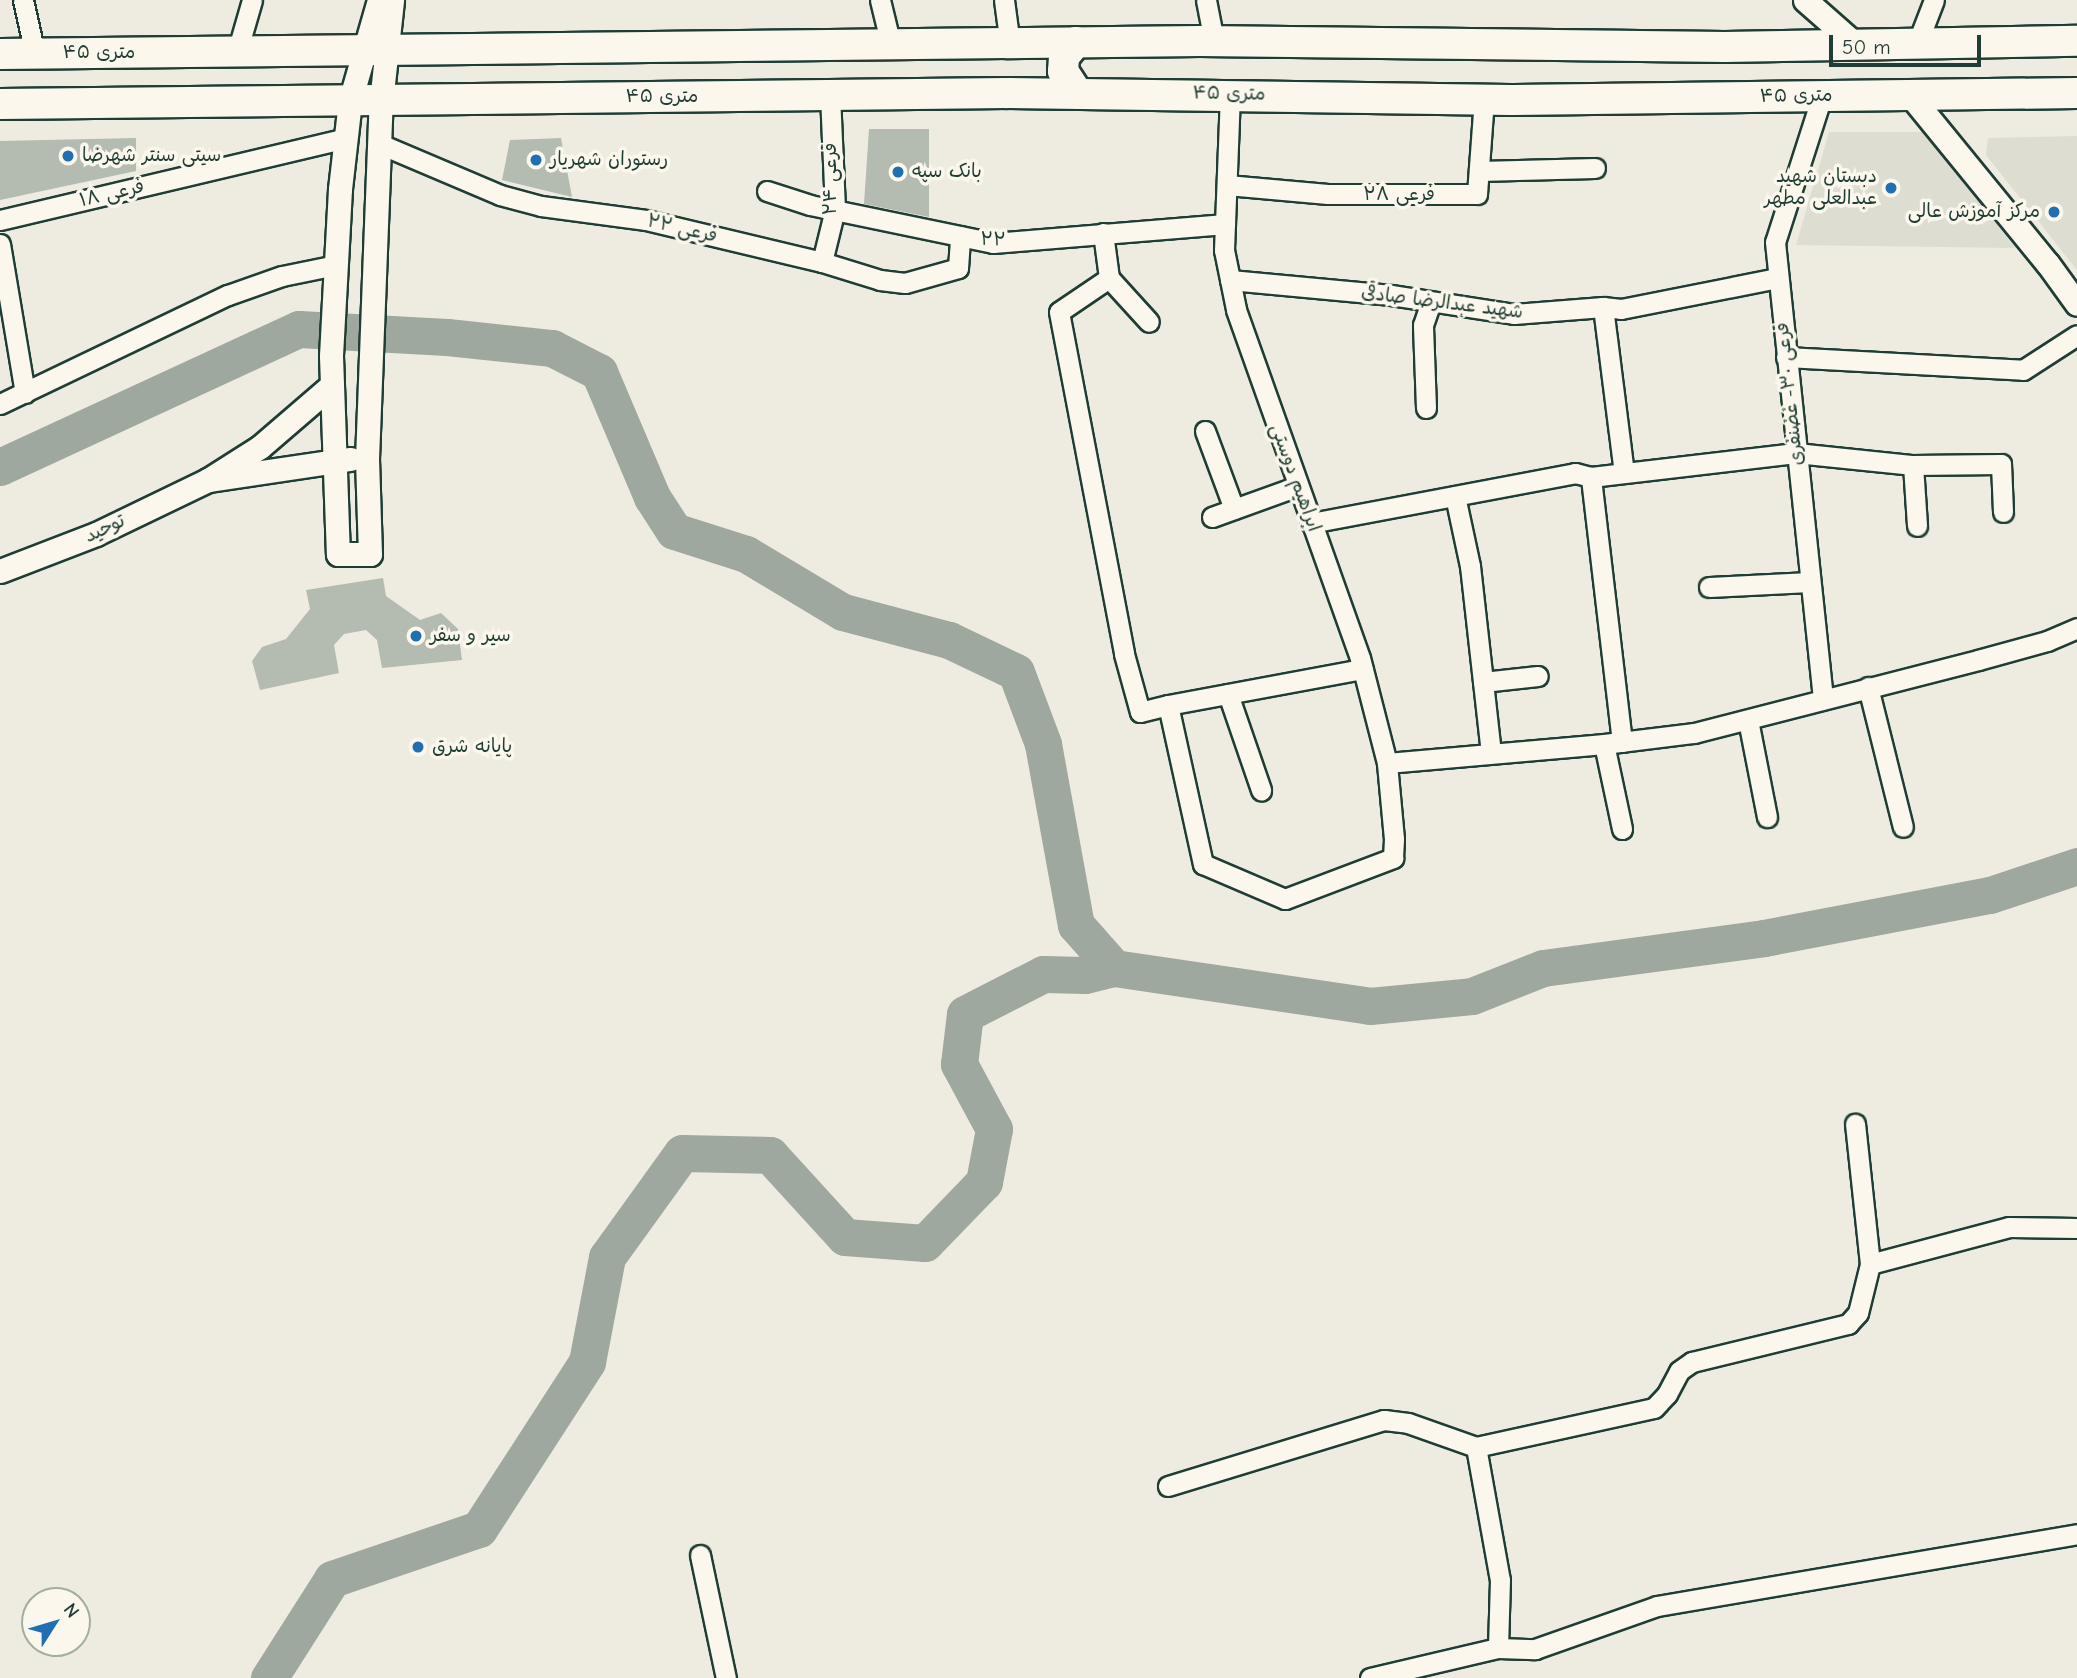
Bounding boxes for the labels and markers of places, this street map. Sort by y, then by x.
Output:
place label: سیتی سنتر شهرضا [82,145,221,167]
marker: سیتی سنتر شهرضا [60,148,76,164]
place label: رستوران شهریار [550,149,668,171]
marker: رستوران شهریار [528,152,544,168]
place label: بانک سپه [912,161,982,183]
marker: بانک سپه [890,164,906,180]
place label: دبستان شهید عبدالعلی مطهر [1765,166,1877,210]
marker: دبستان شهید عبدالعلی مطهر [1883,180,1899,196]
place label: مرکز آموزش عالی [1908,201,2040,223]
marker: مرکز آموزش عالی [2046,204,2062,220]
place label: سیر و سفر [430,625,511,647]
marker: سیر و سفر [408,628,424,644]
place label: پایانه شرق [432,736,512,758]
marker: پایانه شرق [410,739,426,755]

